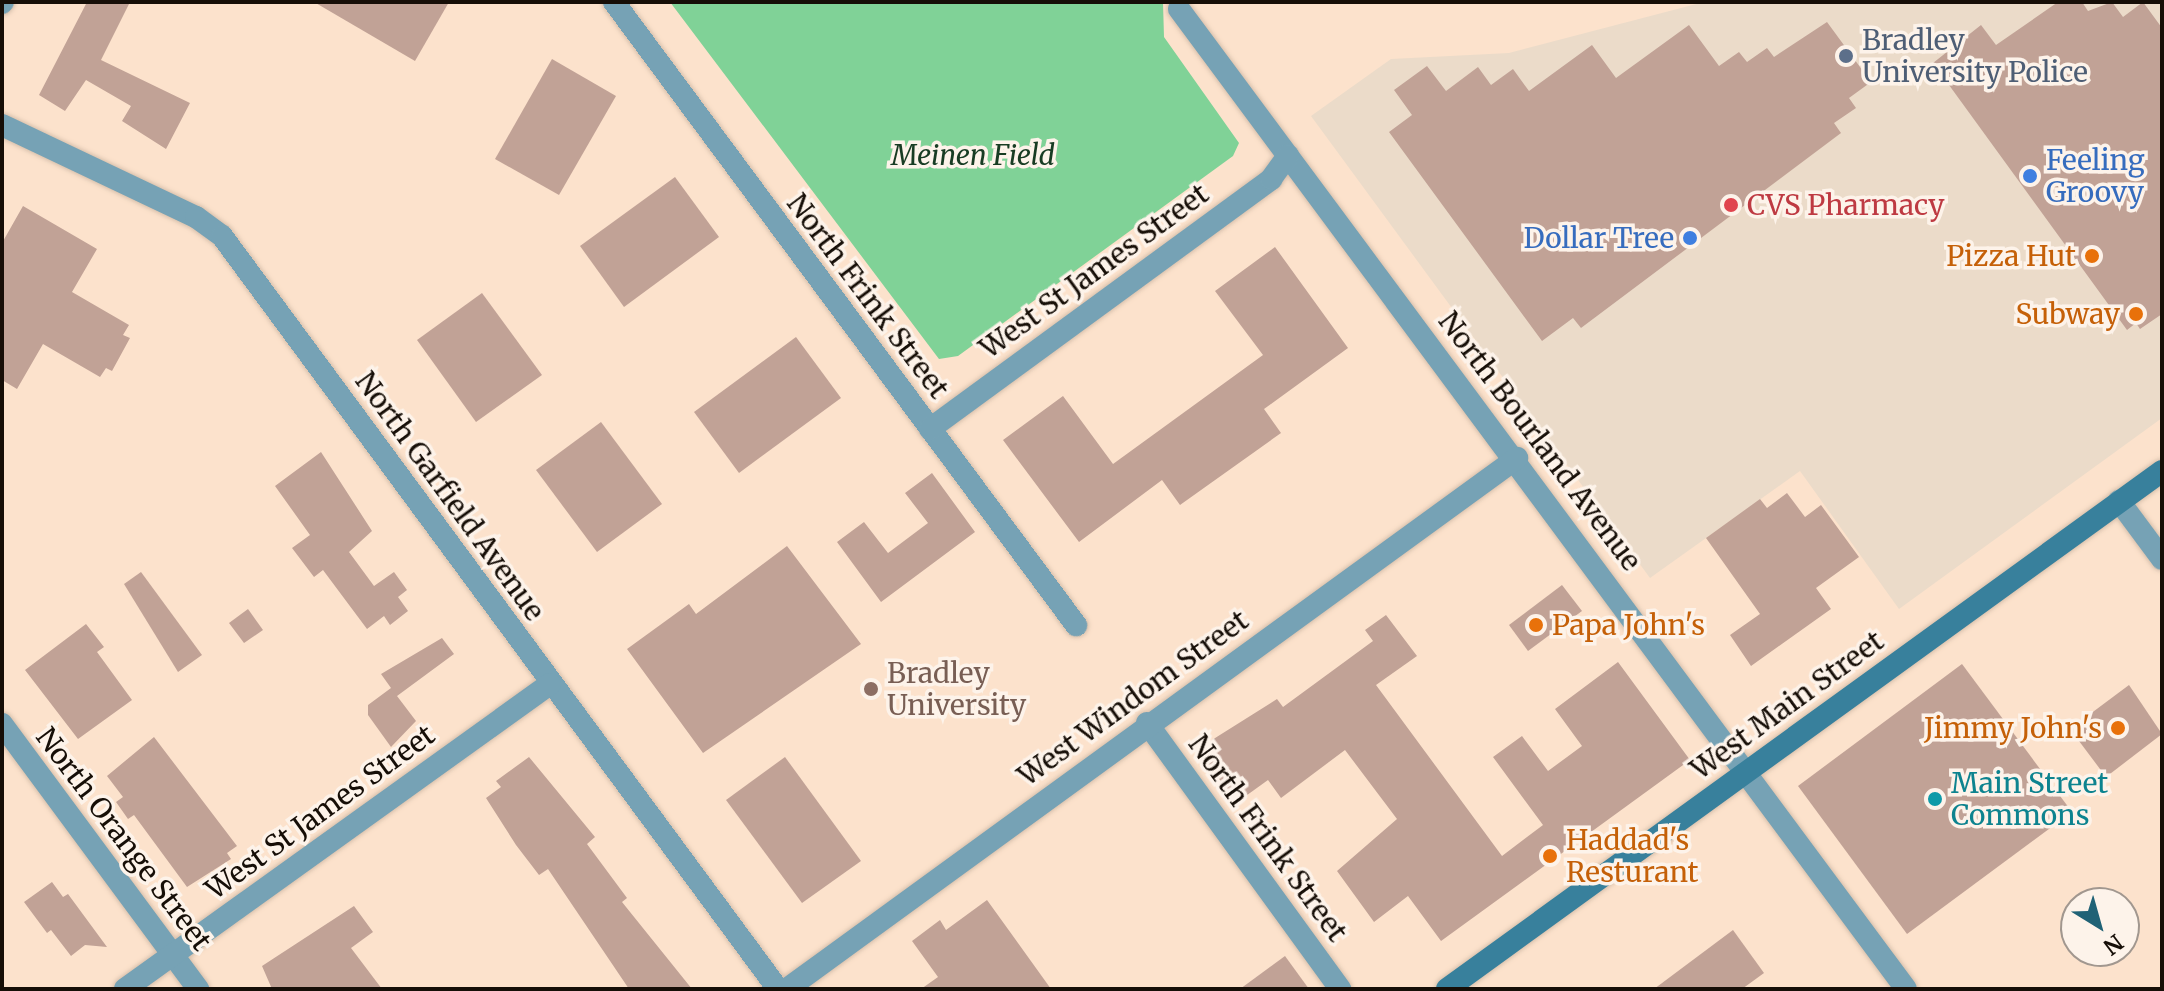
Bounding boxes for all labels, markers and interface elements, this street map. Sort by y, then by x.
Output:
place label: Bradley University Police [1862,23,2088,89]
marker: Bradley University Police [1837,47,1855,65]
park label: Meinen Field [891,138,1055,172]
place label: Feeling Groovy [2046,143,2145,209]
marker: Feeling Groovy [2021,167,2039,185]
street label: West St James Street [973,177,1215,365]
street label: North Frink Street [780,187,956,405]
place label: CVS Pharmacy [1747,188,1945,222]
marker: CVS Pharmacy [1722,196,1740,214]
place label: Dollar Tree [1524,221,1674,255]
marker: Dollar Tree [1681,229,1699,247]
place label: Pizza Hut [1946,239,2076,273]
marker: Pizza Hut [2083,247,2101,265]
place label: Subway [2015,297,2120,331]
street label: North Bourland Avenue [1432,305,1648,577]
marker: Subway [2127,305,2145,323]
street label: North Garfield Avenue [349,365,551,627]
street label: West Windom Street [1011,603,1255,793]
place label: Papa John's [1552,608,1705,642]
marker: Papa John's [1527,616,1545,634]
street label: West Main Street [1684,624,1890,786]
place label: Bradley University [887,656,1026,722]
marker: Bradley University [862,680,880,698]
place label: Jimmy John's [1924,711,2102,745]
street label: West St James Street [199,718,441,906]
marker: Jimmy John's [2109,719,2127,737]
street label: North Orange Street [29,721,219,957]
street label: North Frink Street [1182,728,1354,948]
place label: Main Street Commons [1951,766,2108,832]
marker: Main Street Commons [1926,790,1944,808]
place label: Haddad's Resturant [1566,823,1699,889]
marker: Haddad's Resturant [1541,847,1559,865]
north arrow [2060,887,2140,967]
text: N [2098,928,2129,961]

